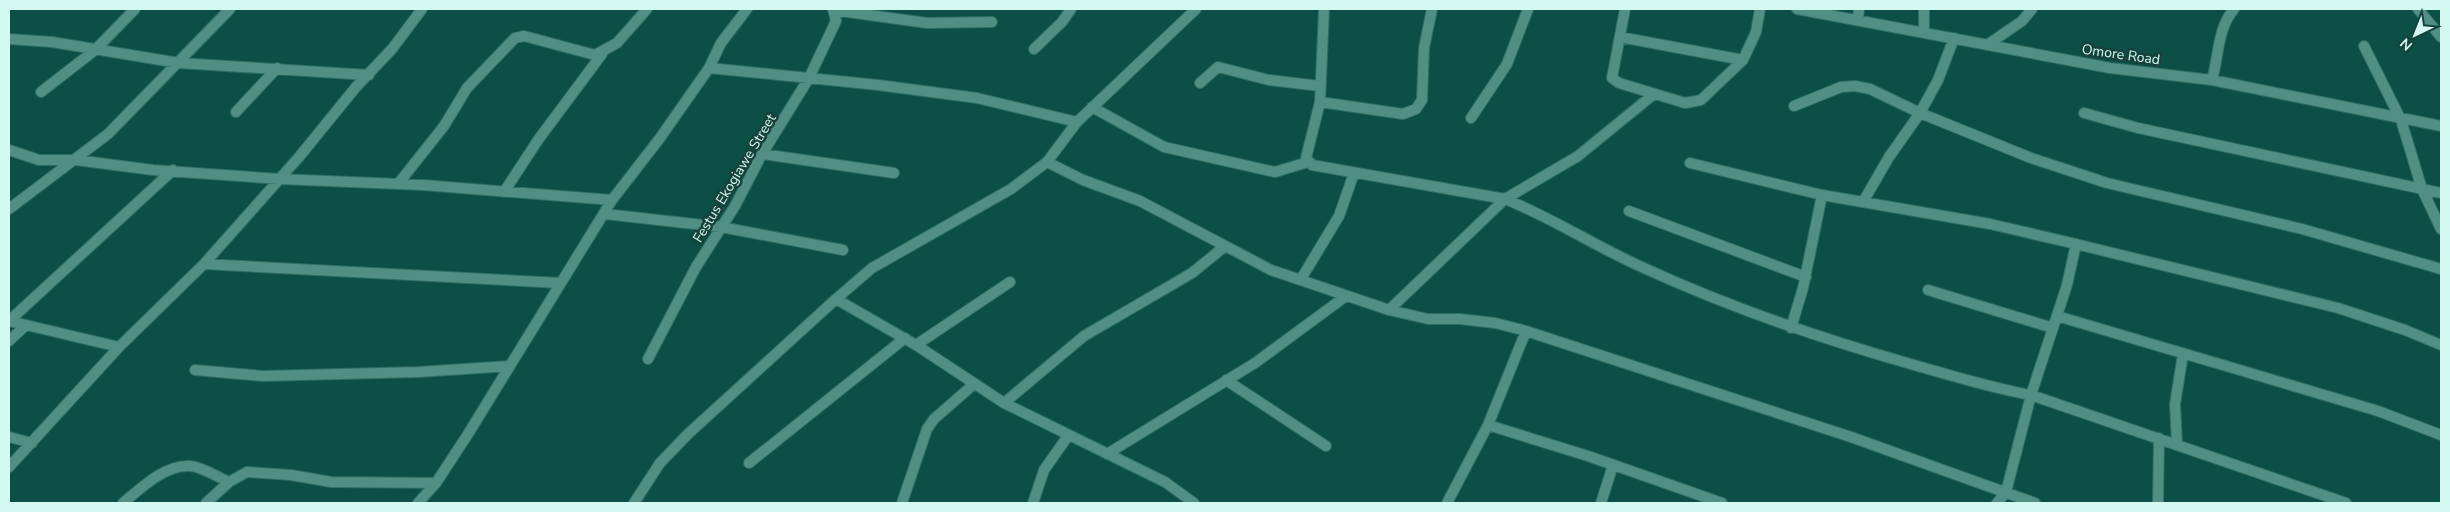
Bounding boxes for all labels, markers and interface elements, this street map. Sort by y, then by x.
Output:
north arrow [2390,10,2440,60]
text: N [2396,34,2417,55]
street label: Omore Road [2080,40,2161,69]
street label: Festus Ekogiawe Street [688,110,780,246]

